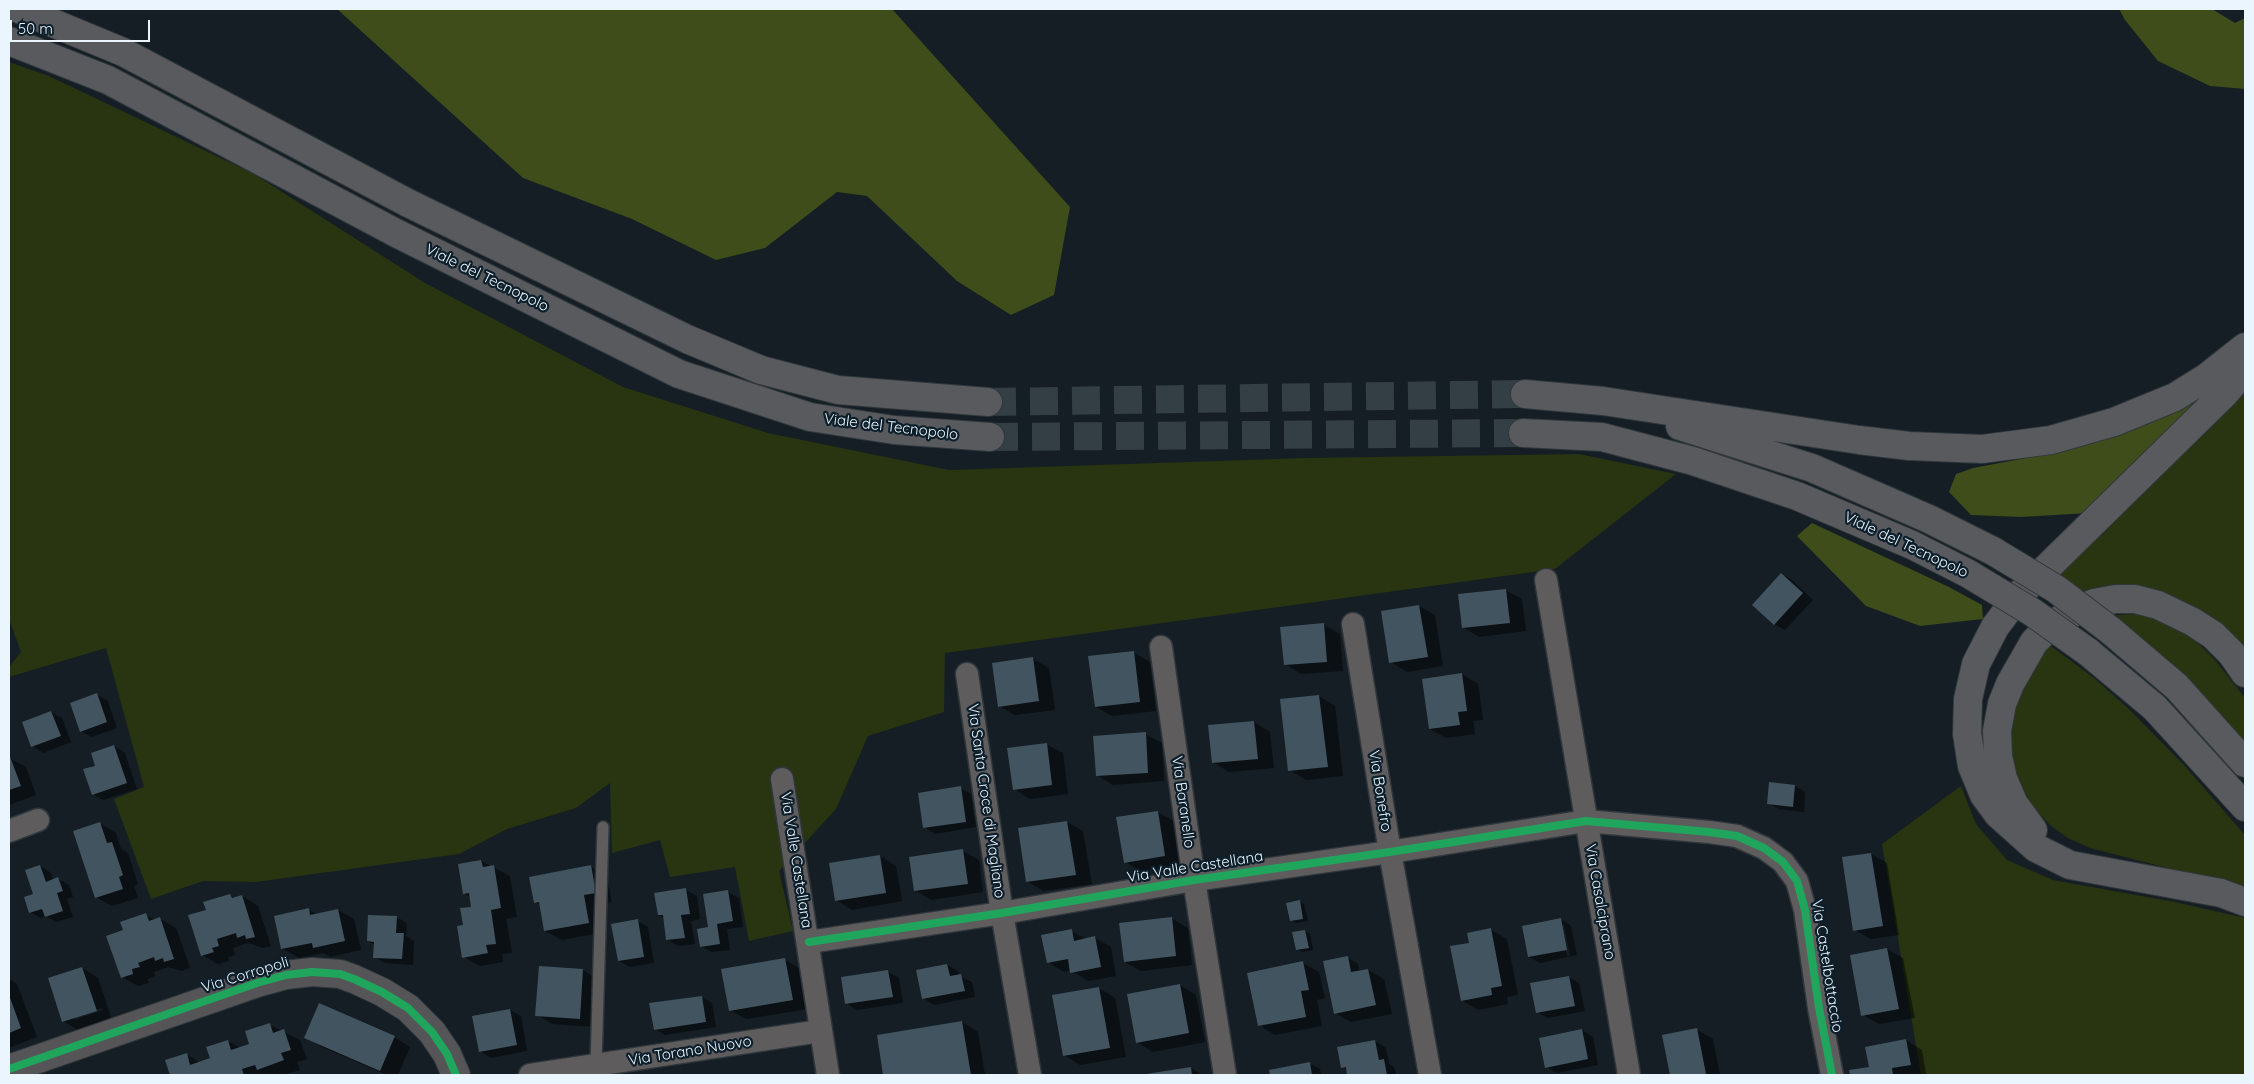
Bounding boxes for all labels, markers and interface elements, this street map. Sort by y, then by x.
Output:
scale bar [12,10,152,42]
text: 50 m [18,19,53,38]
street label: Viale del Tecnopolo [422,240,552,316]
street label: Viale del Tecnopolo [823,410,959,444]
street label: Viale del Tecnopolo [1841,508,1971,582]
street label: Via Santa Croce di Magliano [963,703,1009,899]
street label: Via Bonefro [1365,749,1395,833]
street label: Via Baranello [1168,755,1198,849]
street label: Via Valle Castellana [776,791,816,929]
street label: Via Casalciprano [1581,843,1619,961]
street label: Via Valle Castellana [1126,847,1264,887]
street label: Via Castelbottaccio [1808,898,1846,1034]
street label: Via Corropoli [199,953,291,997]
street label: Via Torano Nuovo [627,1032,753,1070]

